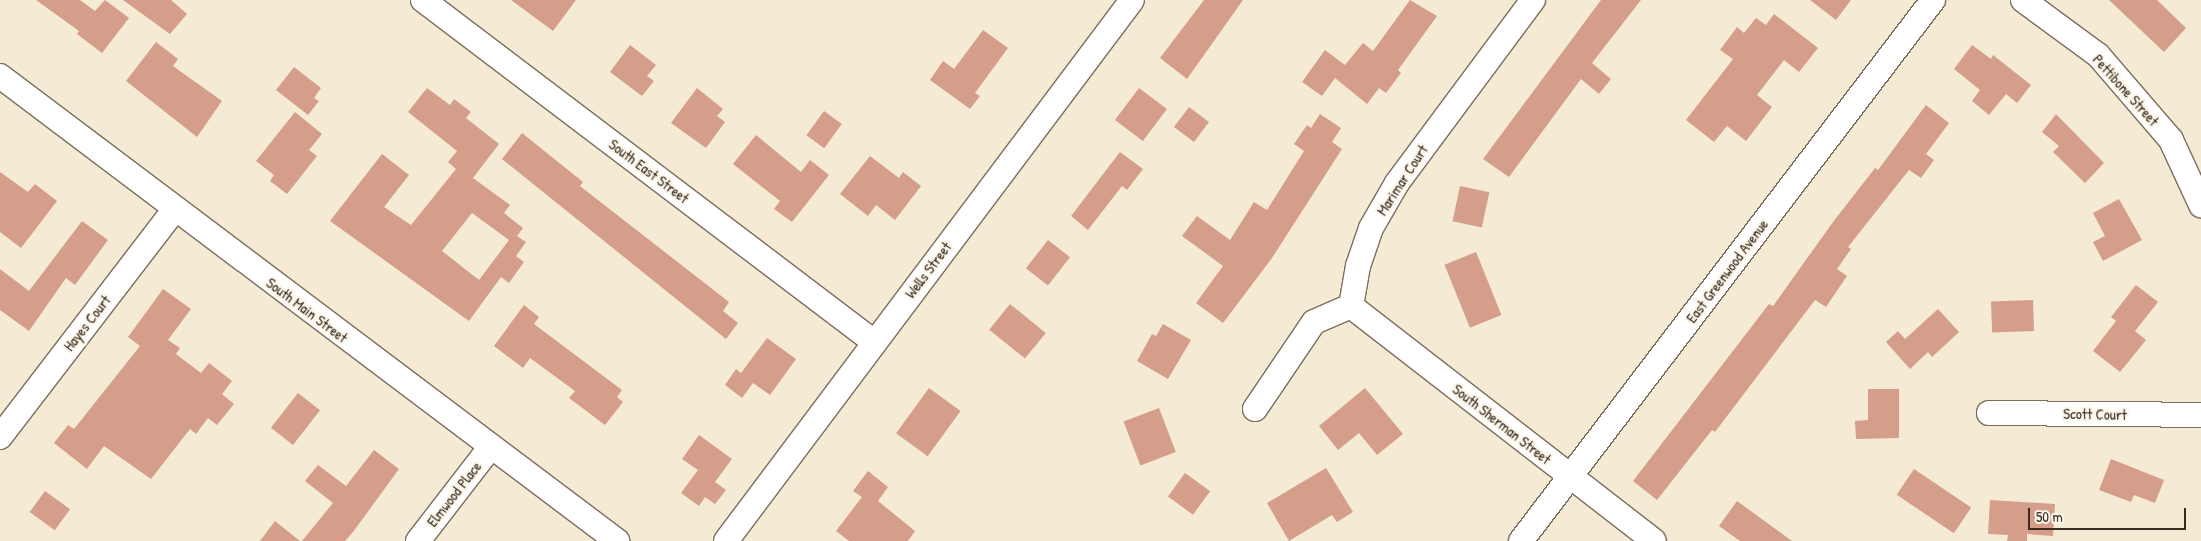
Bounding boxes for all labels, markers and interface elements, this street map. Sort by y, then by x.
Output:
street label: Pettibone Street [2089,50,2163,130]
street label: South East Street [605,135,693,207]
street label: Marimar Court [1373,141,1431,219]
street label: East Greenwood Avenue [1682,216,1772,326]
street label: Wells Street [901,238,955,302]
street label: South Main Street [263,274,351,346]
street label: Hayes Court [60,292,114,354]
street label: South Sherman Street [1449,380,1555,468]
street label: Scott Court [2063,404,2127,424]
street label: Elmwood Place [423,458,485,530]
scale bar [2031,498,2188,530]
text: 50 m [2036,506,2063,527]

